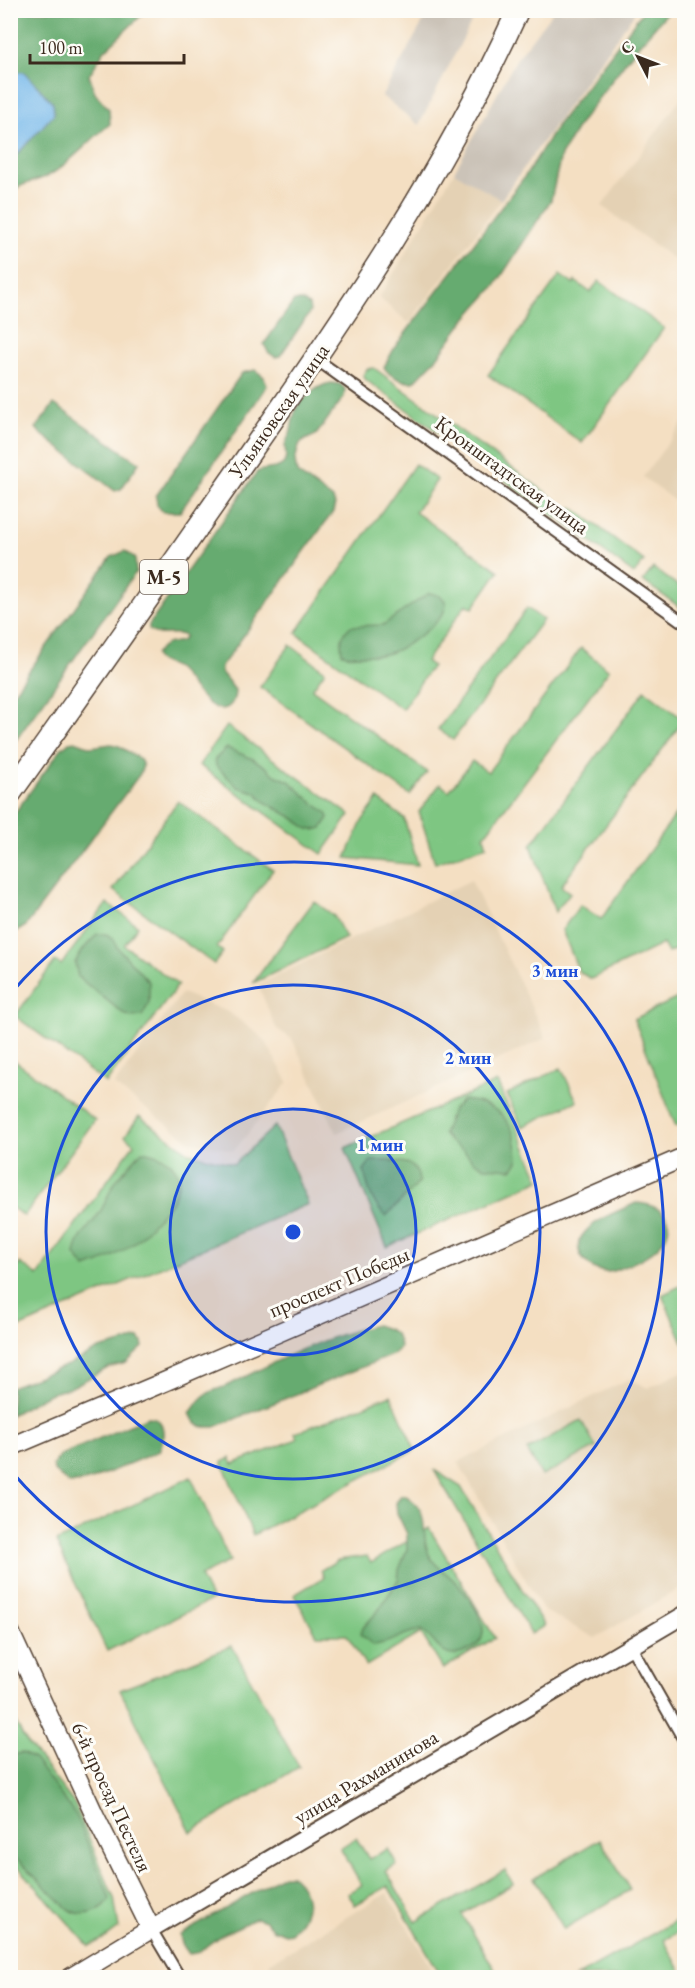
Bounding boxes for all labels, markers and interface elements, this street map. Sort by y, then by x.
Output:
scale bar [30,27,184,65]
north arrow [608,27,668,87]
text: 100 m [39,36,83,59]
text: С [616,36,639,59]
street label: Ульяновская улица [222,338,335,484]
street label: Кронштадтская улица [430,409,595,540]
road number: М-5 [140,560,188,594]
text: 3 мин [532,959,579,982]
text: 2 мин [445,1046,492,1069]
text: 1 мин [357,1133,404,1156]
centre of rings [283,1222,303,1242]
street label: проспект Победы [264,1240,413,1323]
street label: 6-й проезд Пестеля [66,1717,159,1876]
street label: улица Рахманинова [289,1723,443,1830]

